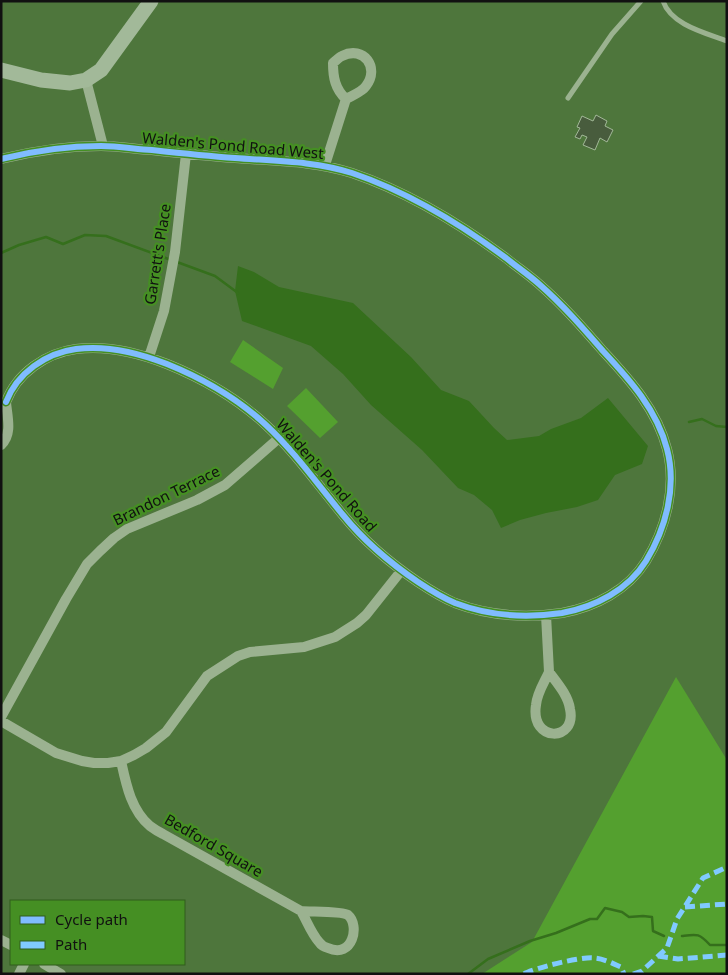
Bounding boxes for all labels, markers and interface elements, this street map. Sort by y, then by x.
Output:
street label: Walden's Pond Road West [141,127,325,163]
street label: Garrett's Place [139,202,175,306]
street label: Walden's Pond Road [272,414,382,536]
street label: Brandon Terrace [109,460,223,530]
street label: Bedford Square [161,809,267,881]
legend [10,900,185,965]
text: Cycle path [55,909,128,929]
text: Path [55,934,87,954]

